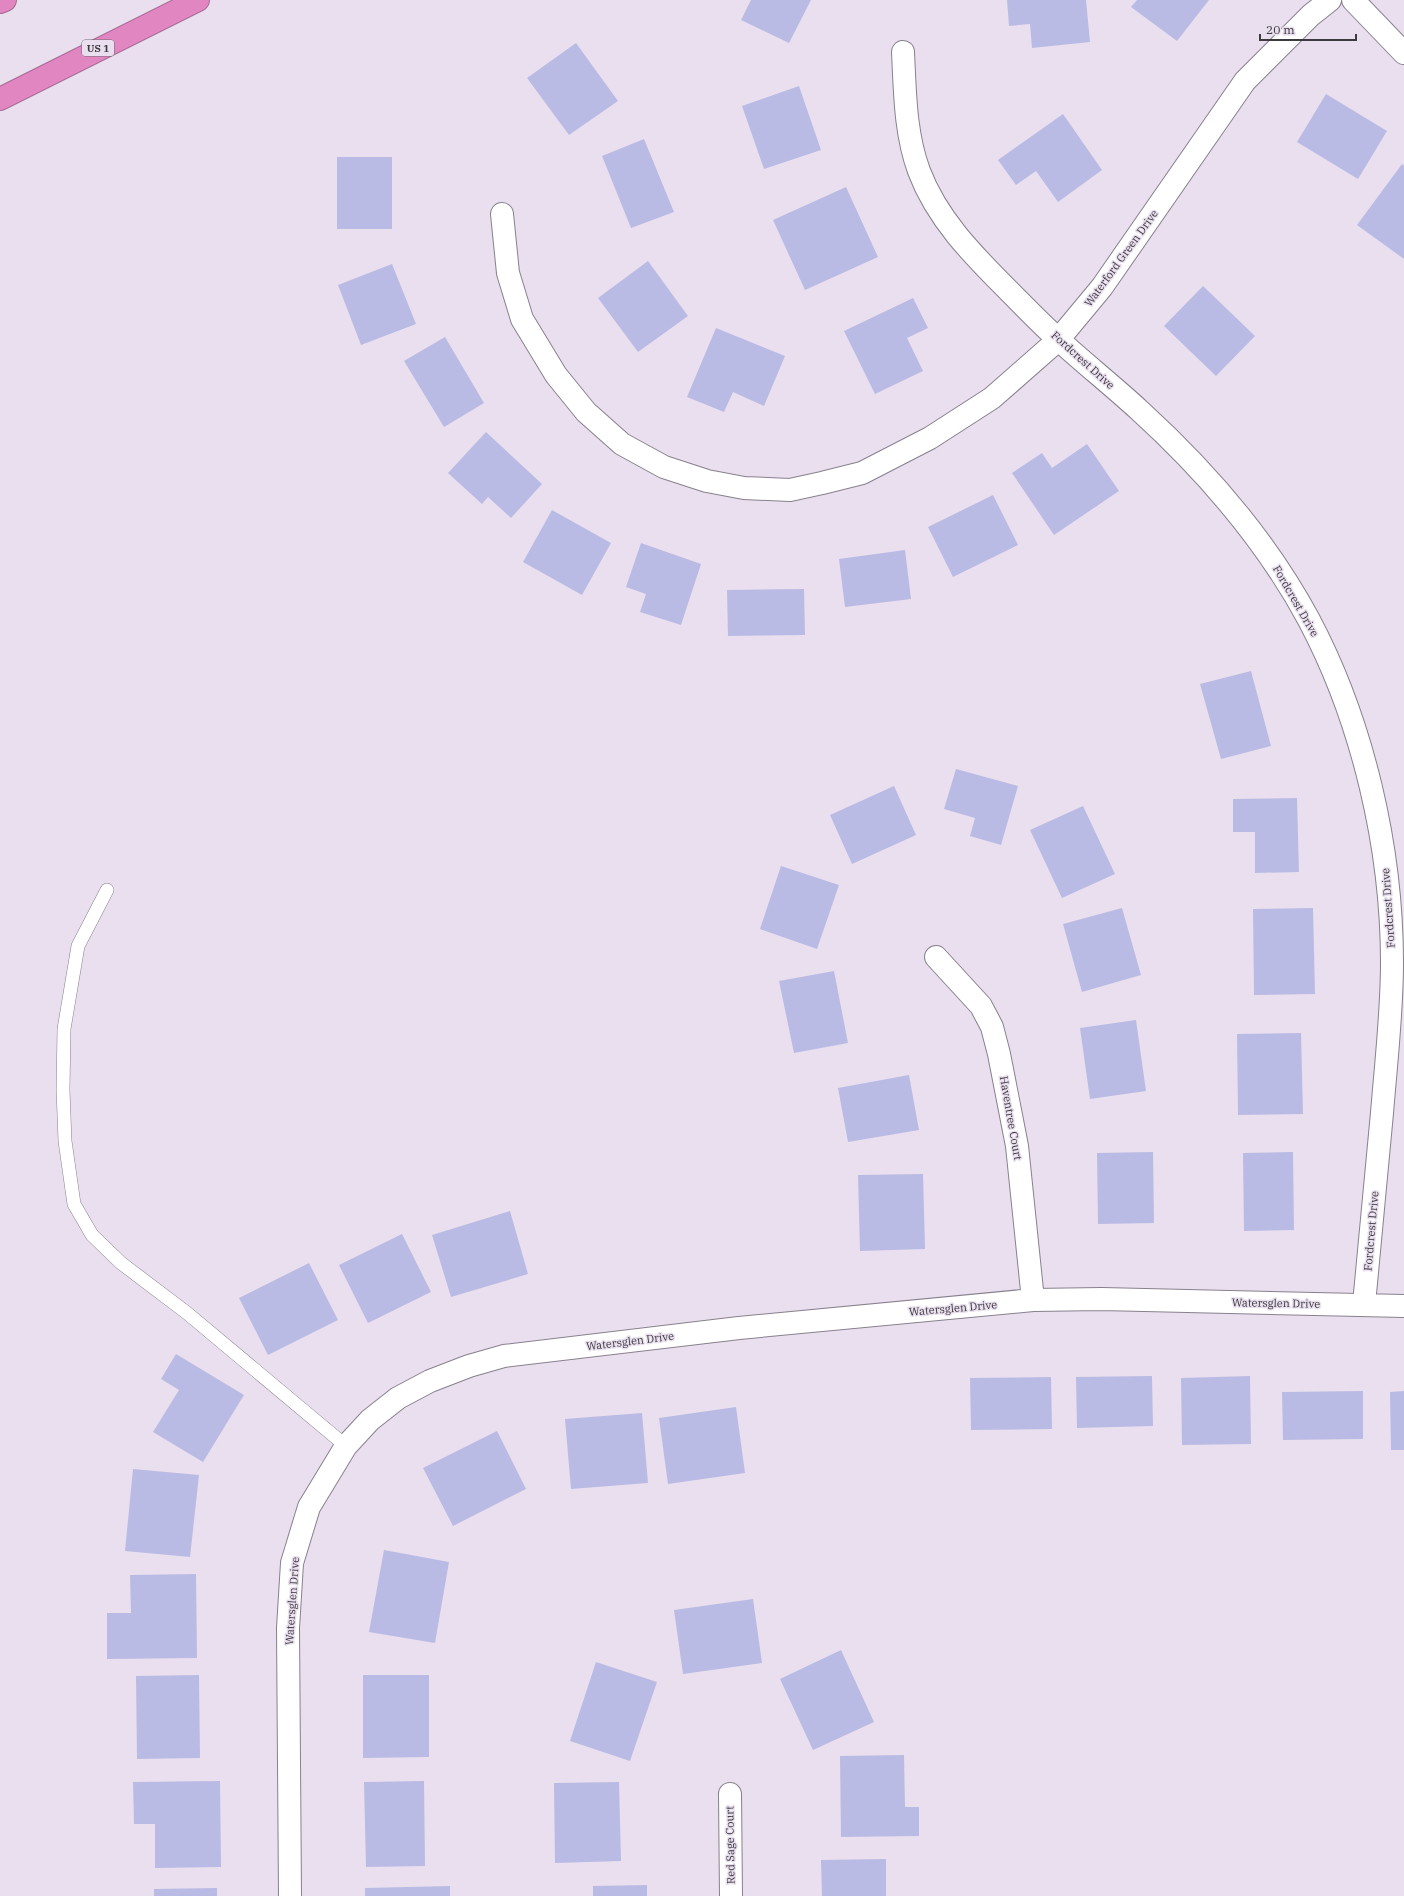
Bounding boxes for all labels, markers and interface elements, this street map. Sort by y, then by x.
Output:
scale bar [1260,16,1356,42]
text: 20 m [1266,22,1295,37]
road number: US 1 [82,40,114,56]
street label: Waterford Green Drive [1081,207,1161,309]
street label: Fordcrest Drive [1049,328,1118,392]
street label: Fordcrest Drive [1270,563,1322,639]
street label: Fordcrest Drive [1378,867,1398,948]
street label: Haventree Court [997,1075,1025,1161]
street label: Fordcrest Drive [1361,1190,1381,1272]
street label: Watersglen Drive [1232,1295,1320,1311]
street label: Watersglen Drive [908,1297,998,1319]
street label: Watersglen Drive [585,1329,675,1353]
street label: Watersglen Drive [282,1556,302,1646]
street label: Red Sage Court [722,1806,738,1884]

